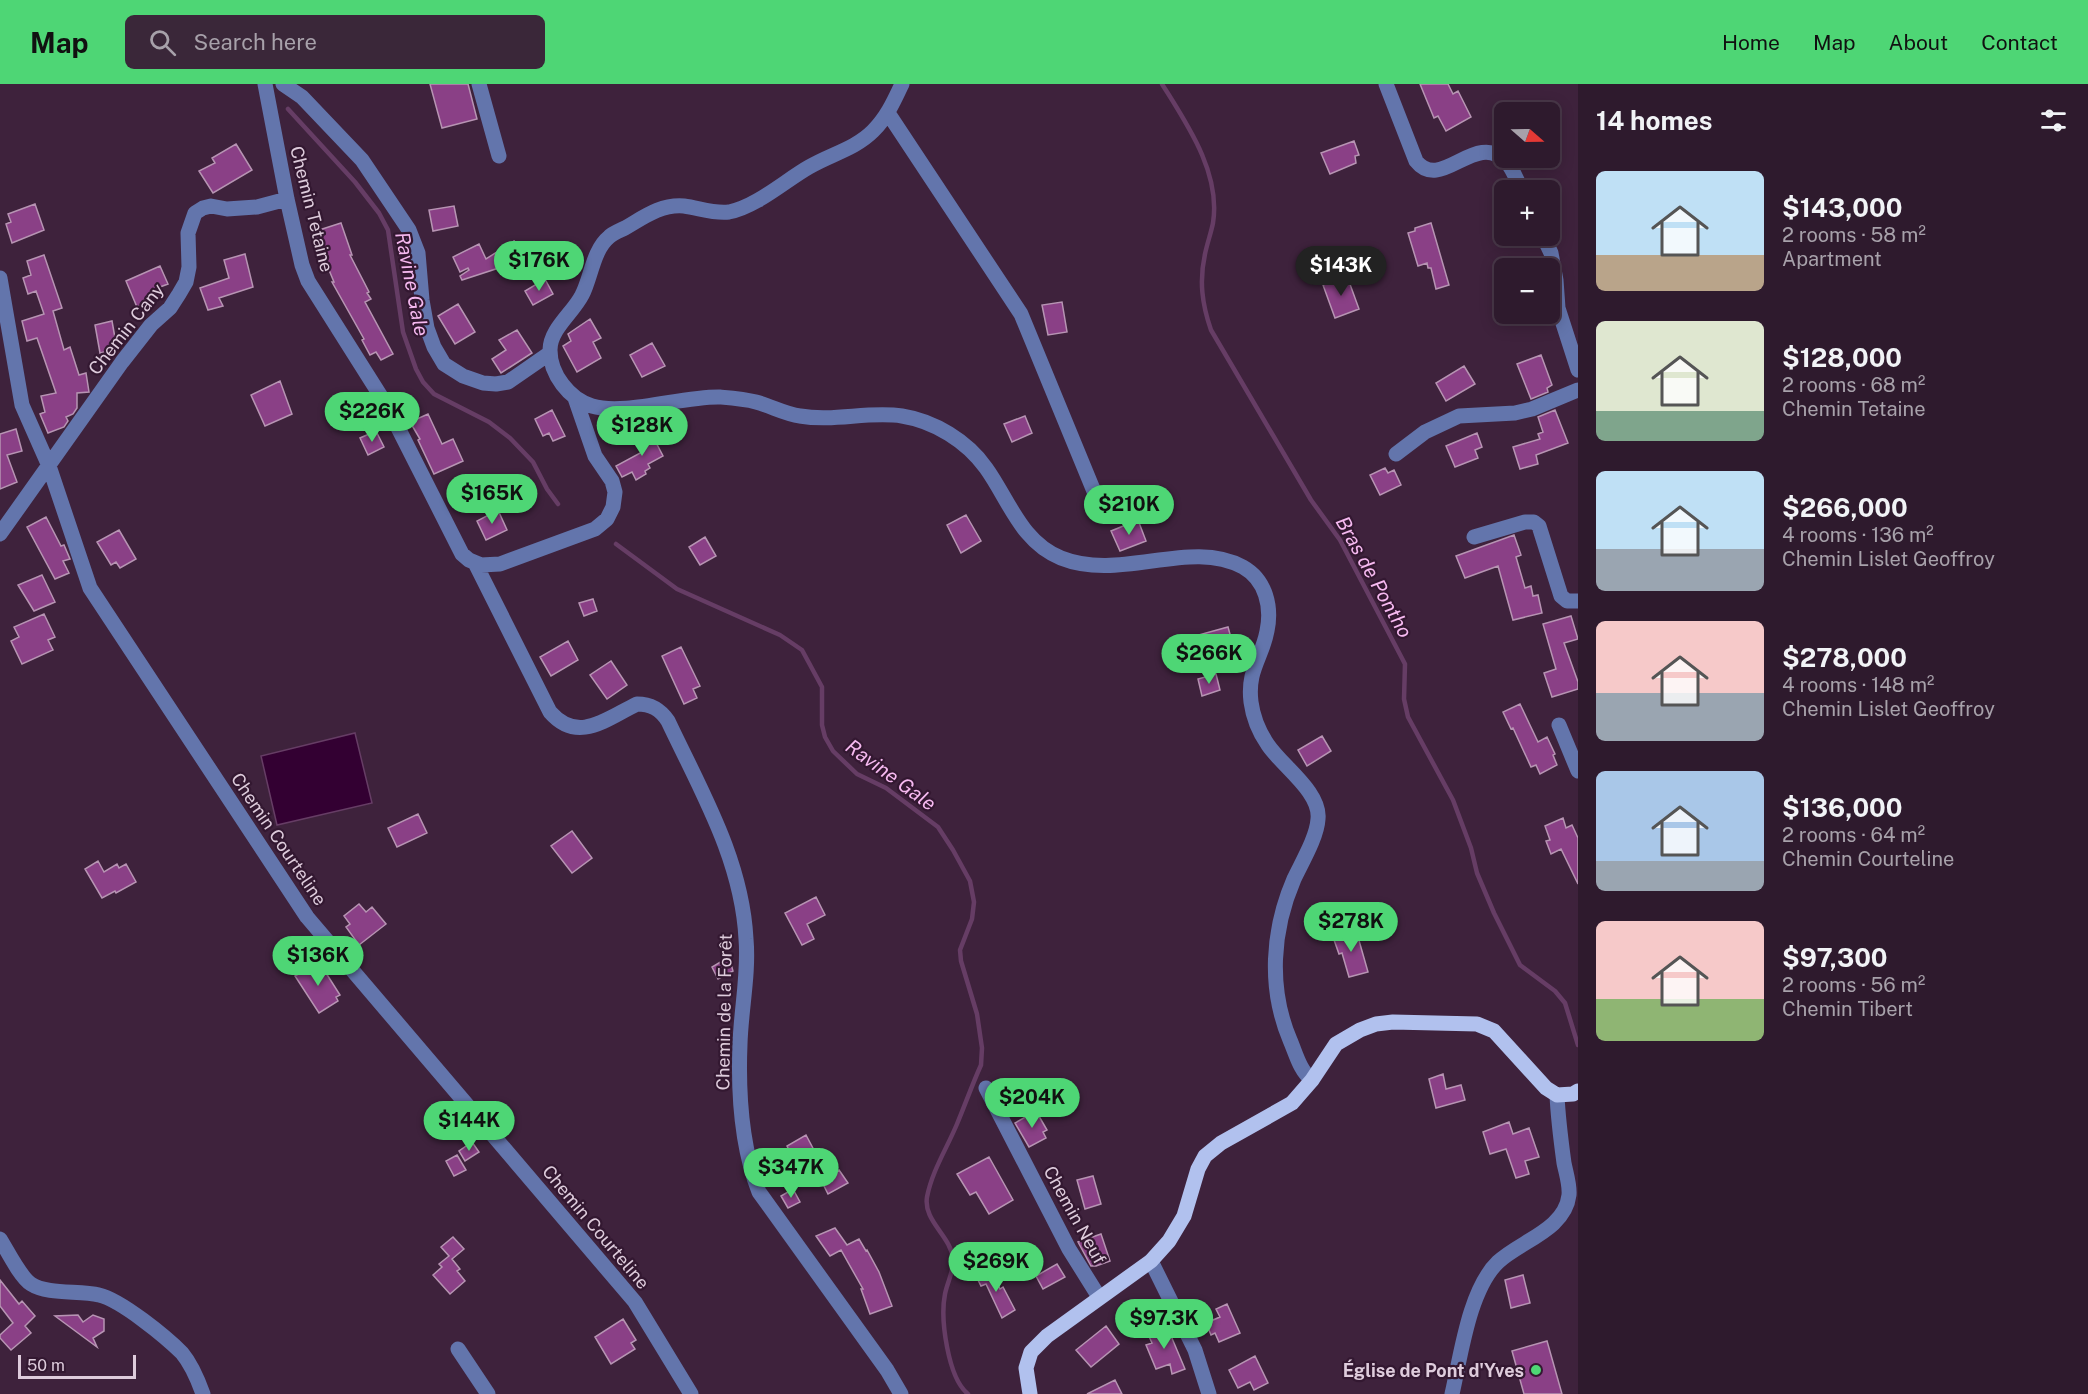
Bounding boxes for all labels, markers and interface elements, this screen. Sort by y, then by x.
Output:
search box [125,15,545,69]
text: Map [30,26,89,59]
icon: search [146,26,179,59]
text: Search here [194,29,317,55]
text: Home [1722,30,1780,55]
text: Map [1813,30,1856,55]
text: About [1889,30,1948,55]
text: Contact [1981,30,2058,55]
north arrow [1494,102,1560,168]
map controls [1494,102,1560,324]
icon: filters [2037,104,2070,137]
text: 14 homes [1596,105,1712,136]
street label: Chemin Tetaine [286,144,338,274]
button: + [1494,180,1560,246]
text: $143,000 [1782,192,1902,223]
icon: home [1644,195,1716,267]
text: 2 rooms · 58 m² [1782,223,1926,247]
water label: Ravine Gale [390,230,434,338]
pin: $176K [497,241,581,292]
pin: $143K [1299,246,1383,297]
text: Apartment [1782,247,1882,271]
text: $176K [508,248,570,272]
text: $143K [1310,253,1372,277]
button: − [1494,258,1560,324]
street label: Chemin Cany [84,279,168,379]
text: $128,000 [1782,342,1902,373]
icon: home [1644,345,1716,417]
text: 2 rooms · 68 m² [1782,373,1925,397]
pin: $226K [330,392,414,443]
text: Chemin Tetaine [1782,397,1926,421]
text: $226K [339,399,405,423]
pin: $128K [600,406,684,457]
text: $128K [611,413,673,437]
pin: $165K [450,474,534,525]
text: $165K [460,481,524,505]
pin: $210K [1087,485,1171,536]
text: $210K [1098,492,1160,516]
text: $266,000 [1782,492,1908,523]
icon: home [1644,495,1716,567]
water label: Bras de Pontho [1331,512,1417,642]
text: 4 rooms · 136 m² [1782,523,1934,547]
text: Chemin Lislet Geoffroy [1782,547,1995,571]
pin: $266K [1167,634,1251,685]
text: $266K [1175,641,1243,665]
text: $278,000 [1782,642,1907,673]
icon: home [1644,645,1716,717]
text: 4 rooms · 148 m² [1782,673,1934,697]
text: Chemin Lislet Geoffroy [1782,697,1995,721]
water label: Ravine Gale [841,734,941,816]
street label: Chemin Courteline [227,769,331,909]
text: $136,000 [1782,792,1903,823]
icon: home [1644,795,1716,867]
text: 2 rooms · 64 m² [1782,823,1925,847]
text: Chemin Courteline [1782,847,1954,871]
pin: $278K [1309,902,1393,953]
text: $278K [1318,909,1384,933]
street label: Chemin de la Forêt [712,933,736,1091]
pin: $136K [276,936,360,987]
text: $97,300 [1782,942,1888,973]
text: $136K [287,943,349,967]
icon: home [1644,945,1716,1017]
text: 2 rooms · 56 m² [1782,973,1925,997]
text: Chemin Tibert [1782,997,1913,1021]
pin: $204K [990,1078,1074,1129]
text: $204K [999,1085,1065,1109]
pin: $144K [427,1101,511,1152]
text: $144K [438,1108,500,1132]
pin: $347K [749,1148,833,1199]
text: $347K [758,1155,824,1179]
street label: Chemin Courteline [538,1161,654,1293]
street label: Chemin Neuf [1039,1162,1111,1268]
pin: $269K [954,1242,1038,1293]
text: $269K [963,1249,1029,1273]
pin: $97.3K [1115,1299,1213,1350]
text: $97.3K [1129,1306,1199,1330]
scale bar [18,1352,136,1380]
text: 50 m [27,1356,65,1375]
place label: Église de Pont d'Yves [1343,1359,1524,1381]
marker: Église de Pont d'Yves [1529,1363,1543,1377]

